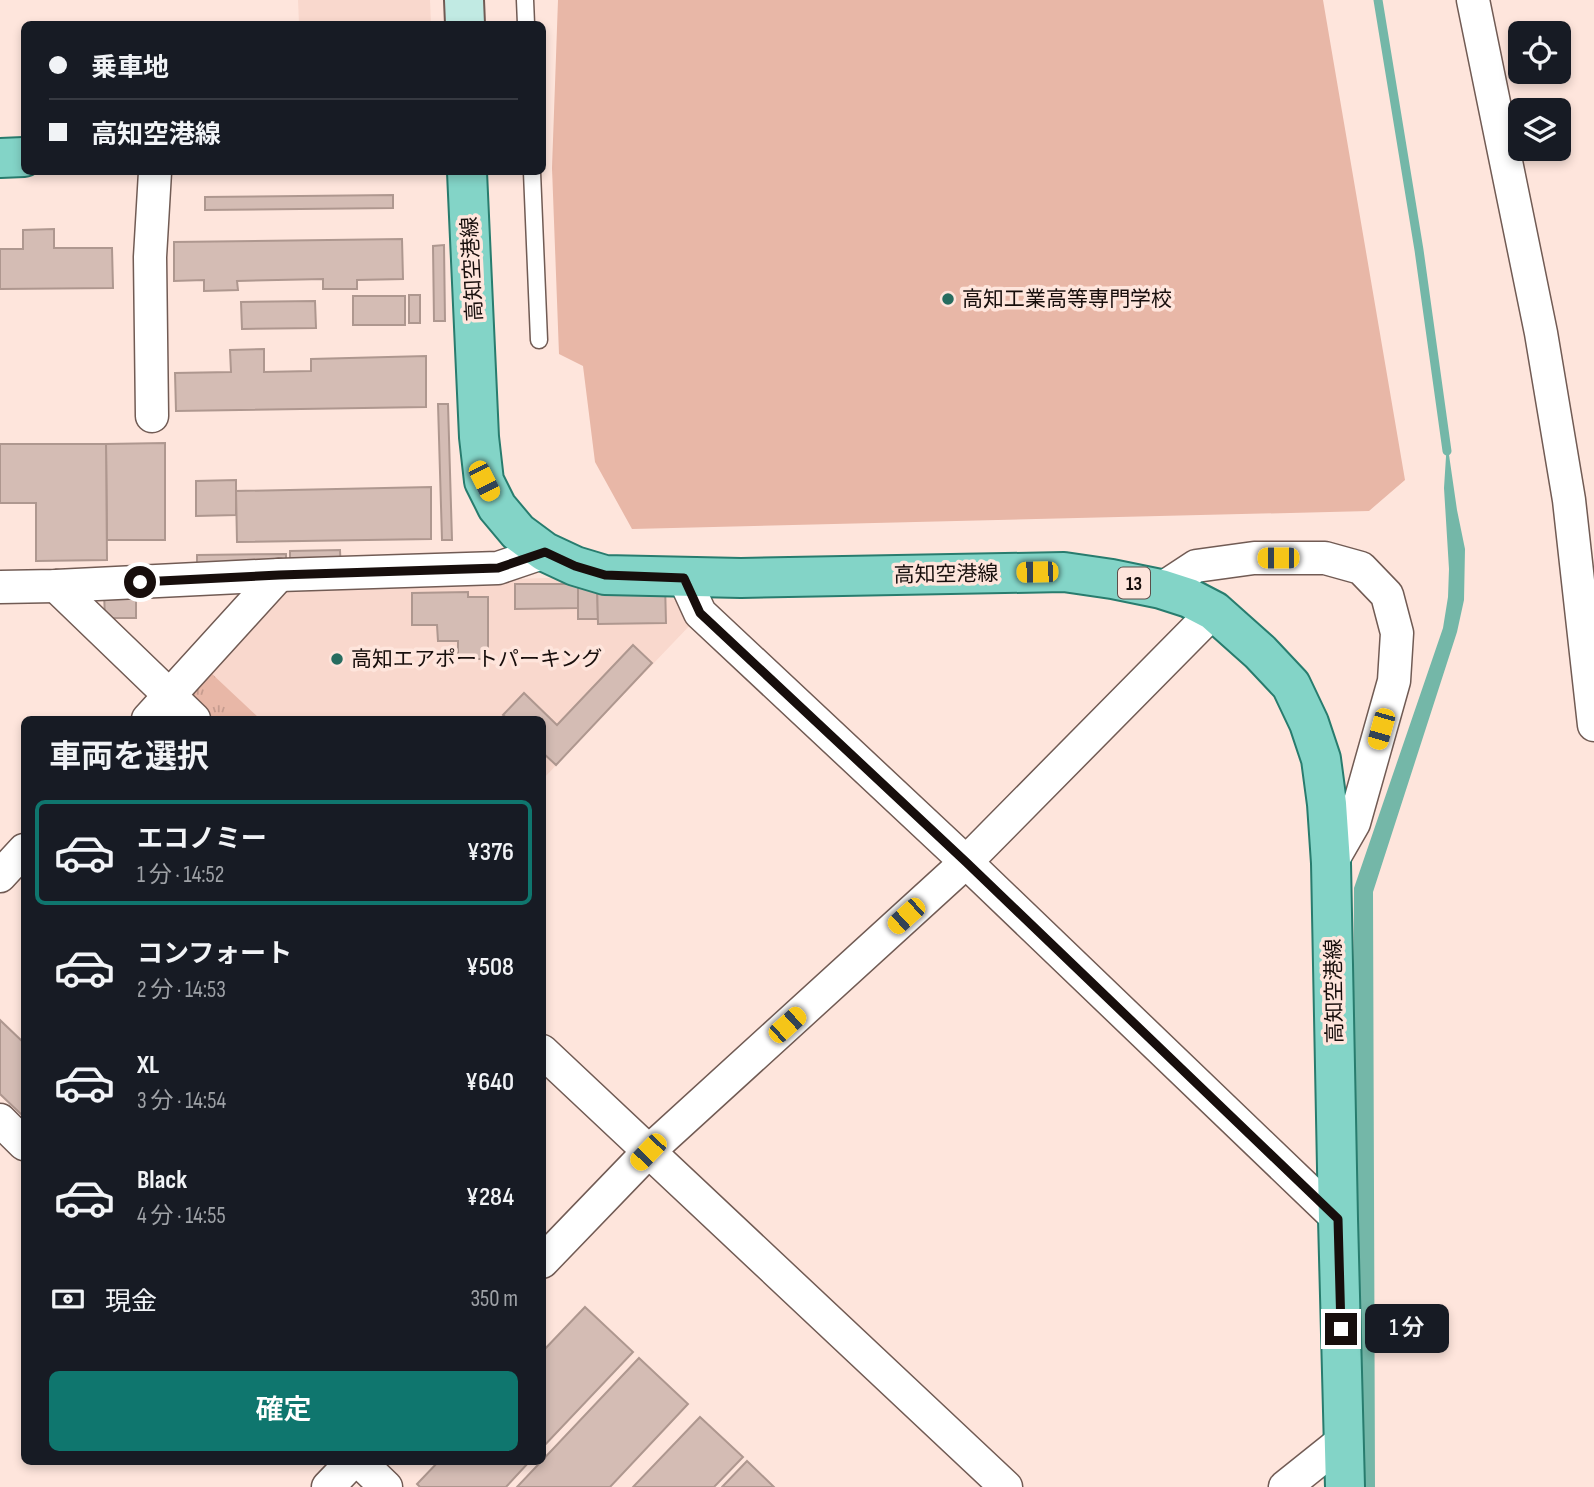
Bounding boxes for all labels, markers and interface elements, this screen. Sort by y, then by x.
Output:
map controls [1508,21,1571,161]
button: locate [1508,21,1571,84]
text: 乗車地 [91,53,169,84]
button: layers [1508,98,1571,161]
text: 高知空港線 [91,120,221,151]
street label: 高知空港線 [457,216,488,322]
place label: 高知工業高等専門学校 [962,287,1172,312]
marker: 高知工業高等専門学校 [940,291,956,307]
car [466,458,503,504]
car [1258,548,1300,569]
street label: 高知空港線 [893,561,999,588]
car [1016,561,1059,583]
route start [124,566,156,598]
road number: 13 [1118,568,1150,598]
place label: 高知エアポートパーキング [351,647,602,672]
marker: 高知エアポートパーキング [329,651,345,667]
car [1366,706,1397,752]
text: 車両を選択 [49,738,209,777]
icon: car [53,821,116,884]
text: エコノミー [137,824,267,855]
text: ¥376 [467,837,514,868]
text: 1 分 · 14:52 [137,861,224,889]
car [884,894,929,938]
icon: car [53,936,116,999]
street label: 高知空港線 [1321,938,1348,1044]
text: コンフォート [137,939,292,970]
text: ¥508 [466,952,514,983]
text: 2 分 · 14:53 [137,976,226,1004]
car [765,1003,810,1047]
text: XL [137,1050,159,1081]
icon: car [53,1051,116,1114]
text: ¥640 [465,1067,514,1098]
text: 3 分 · 14:54 [137,1087,226,1115]
car [626,1130,671,1174]
text: Black [137,1165,187,1196]
icon: car [53,1166,116,1229]
text: ¥284 [466,1182,514,1213]
text: 4 分 · 14:55 [137,1202,226,1230]
icon: cash [49,1280,87,1318]
text: 350 m [470,1285,518,1313]
text: 現金 [105,1287,157,1318]
callout: 1 分 [1366,1304,1450,1354]
route end [1325,1313,1357,1345]
text: 1 分 [1389,1314,1425,1342]
button: 確定 [49,1371,518,1451]

